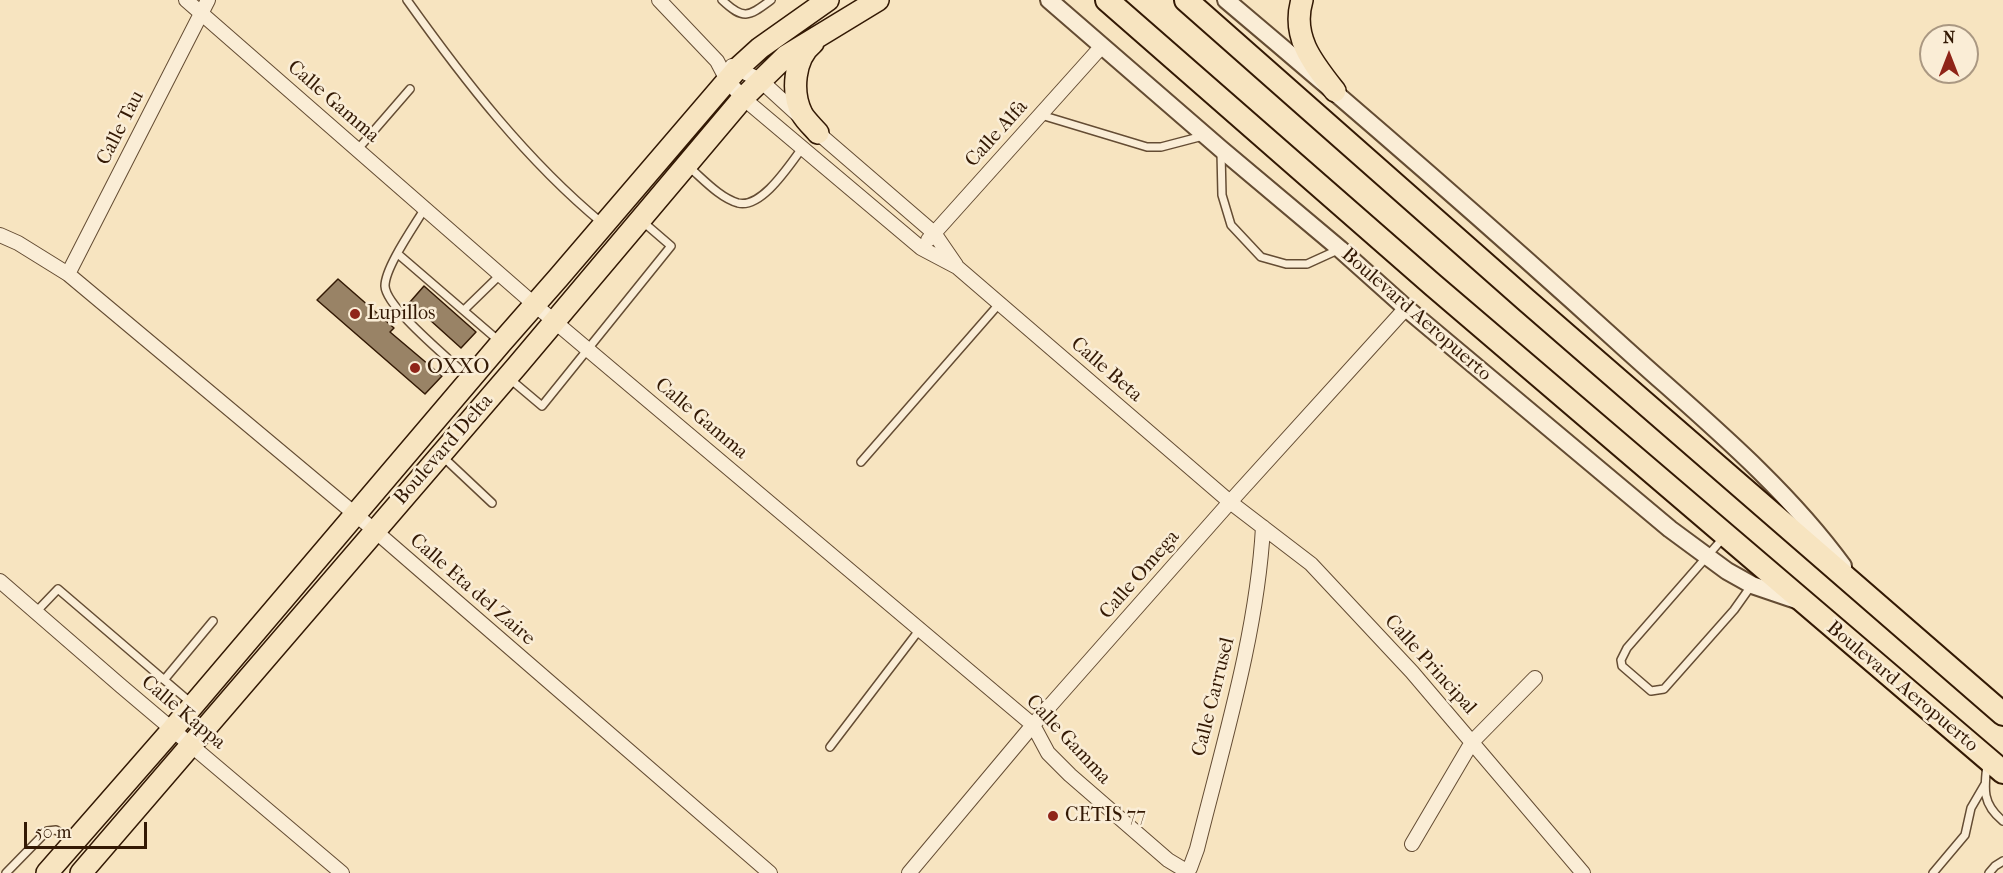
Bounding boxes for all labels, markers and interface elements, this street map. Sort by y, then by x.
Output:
north arrow [1919,24,1979,84]
text: N [1943,28,1955,47]
street label: Calle Gamma [282,56,384,148]
street label: Calle Tau [92,87,150,169]
street label: Calle Alfa [961,95,1033,173]
street label: Boulevard Aeropuerto [1336,243,1496,387]
place label: Lupillos [367,302,435,326]
marker: Lupillos [348,307,362,321]
street label: Calle Beta [1065,332,1147,408]
place label: OXXO [427,356,489,380]
marker: OXXO [408,361,422,375]
street label: Calle Gamma [650,373,752,465]
street label: Boulevard Delta [389,390,499,510]
street label: Calle Omega [1095,526,1185,624]
street label: Calle Eta del Zaire [404,529,540,651]
street label: Calle Principal [1379,610,1481,720]
street label: Boulevard Aeropuerto [1821,616,1983,758]
street label: Calle Carrusel [1188,635,1240,759]
street label: Calle Kappa [136,671,230,755]
street label: Calle Gamma [1020,690,1116,790]
place label: CETIS 77 [1065,804,1146,828]
marker: CETIS 77 [1046,809,1060,823]
scale bar [27,810,150,848]
text: 50 m [35,822,71,843]

